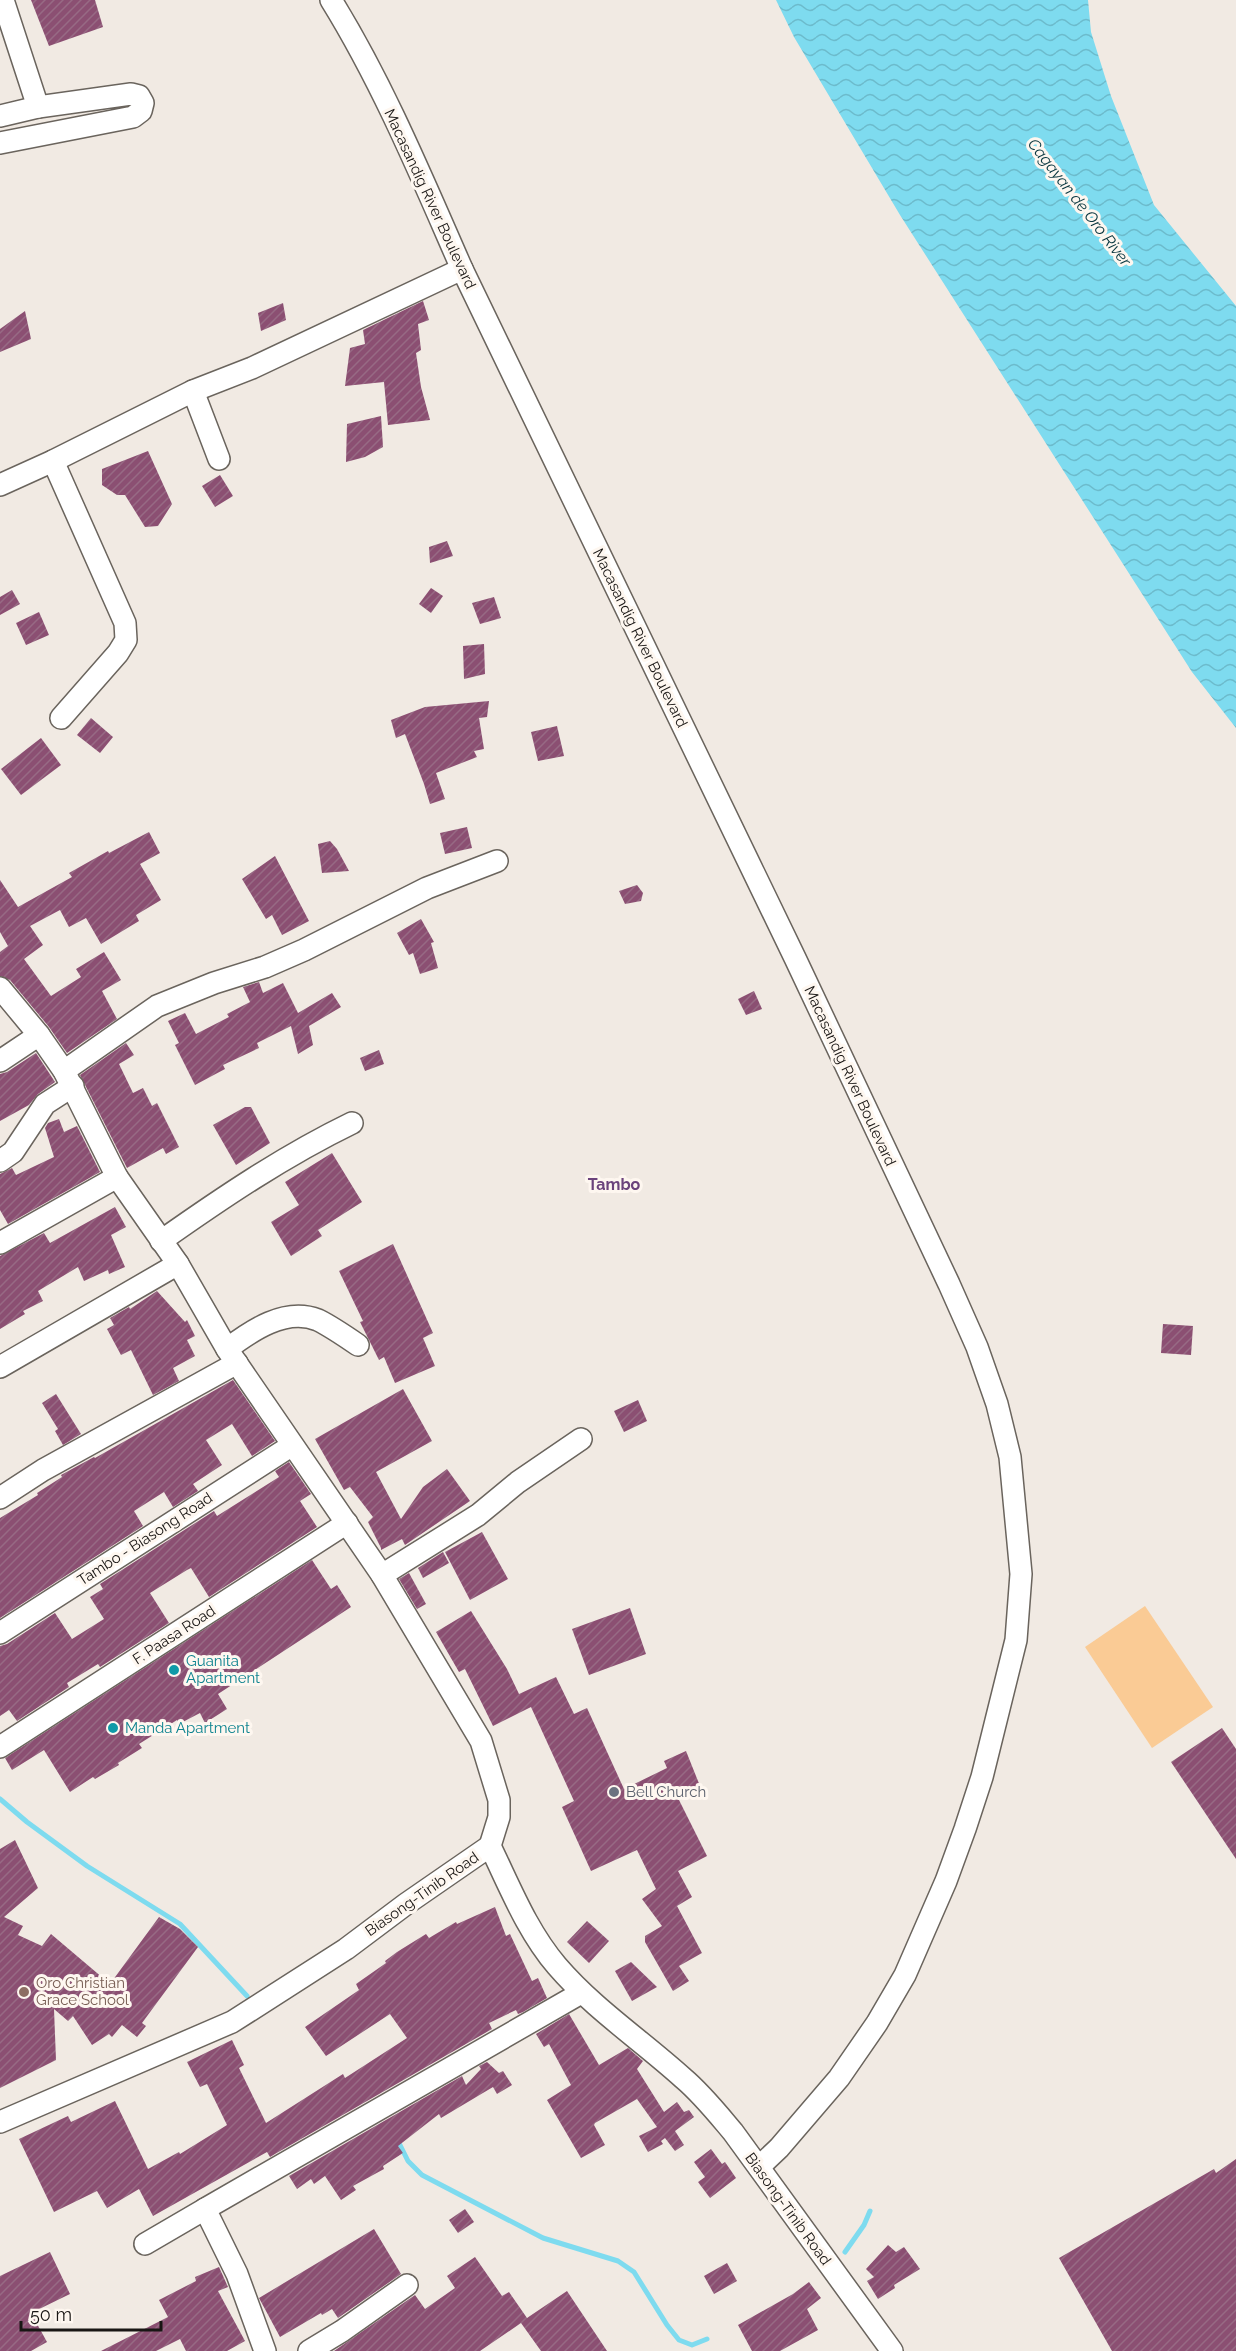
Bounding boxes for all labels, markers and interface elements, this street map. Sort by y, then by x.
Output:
street label: Macasandig River Boulevard [380,106,480,292]
water label: Cagayan de Oro River [1024,135,1136,270]
street label: Macasandig River Boulevard [589,546,691,730]
street label: Macasandig River Boulevard [800,983,900,1169]
district label: Tambo [588,1175,641,1194]
street label: Tambo - Biasong Road [74,1489,216,1589]
street label: F. Paasa Road [129,1602,219,1668]
place label: Guanita Apartment [186,1652,260,1687]
marker: Guanita Apartment [167,1663,181,1677]
place label: Manda Apartment [125,1719,250,1737]
marker: Manda Apartment [106,1721,120,1735]
place label: Bell Church [626,1783,706,1801]
marker: Bell Church [607,1785,621,1799]
street label: Biasong-Tinib Road [362,1848,482,1940]
place label: Oro Christian Grace School [36,1974,130,2009]
marker: Oro Christian Grace School [17,1985,31,1999]
street label: Biasong-Tinib Road [741,2149,835,2269]
scale bar [21,2294,160,2332]
text: 50 m [30,2304,72,2325]

